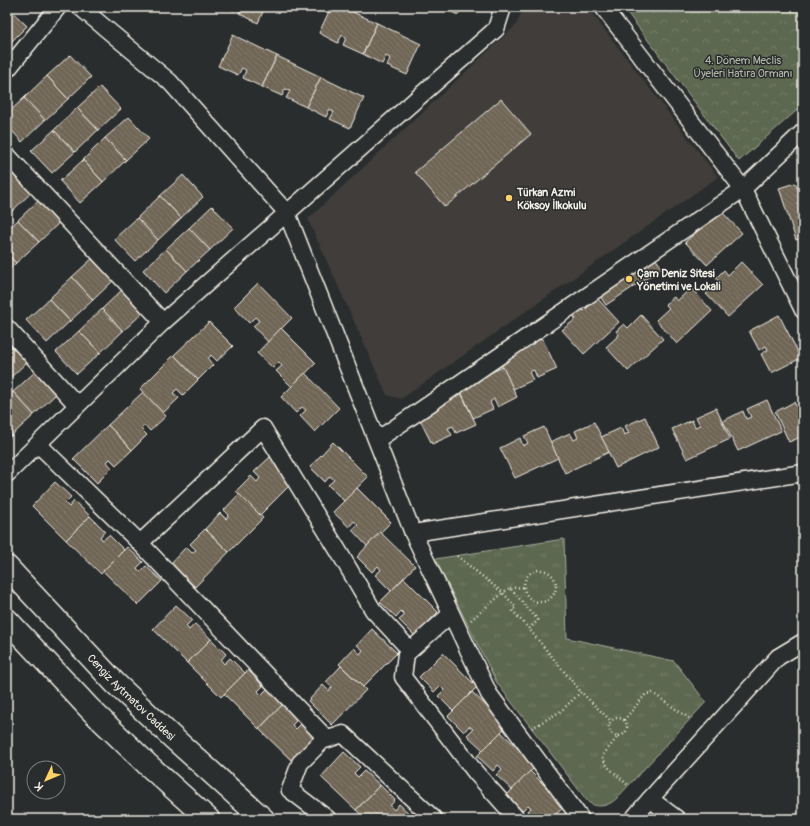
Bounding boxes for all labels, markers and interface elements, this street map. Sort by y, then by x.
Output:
park label: 4. Dönem Meclis Üyeleri Hatıra Ormanı [693,54,793,80]
place label: Türkan Azmi Köksoy İlkokulu [516,186,587,212]
marker: Türkan Azmi Köksoy İlkokulu [504,193,514,203]
place label: Çam Deniz Sitesi Yönetimi ve Lokali [636,267,720,293]
marker: Çam Deniz Sitesi Yönetimi ve Lokali [624,274,634,284]
street label: Cengiz Aytmatov Caddesi [85,651,178,743]
north arrow [26,760,66,800]
text: K [32,779,46,794]

